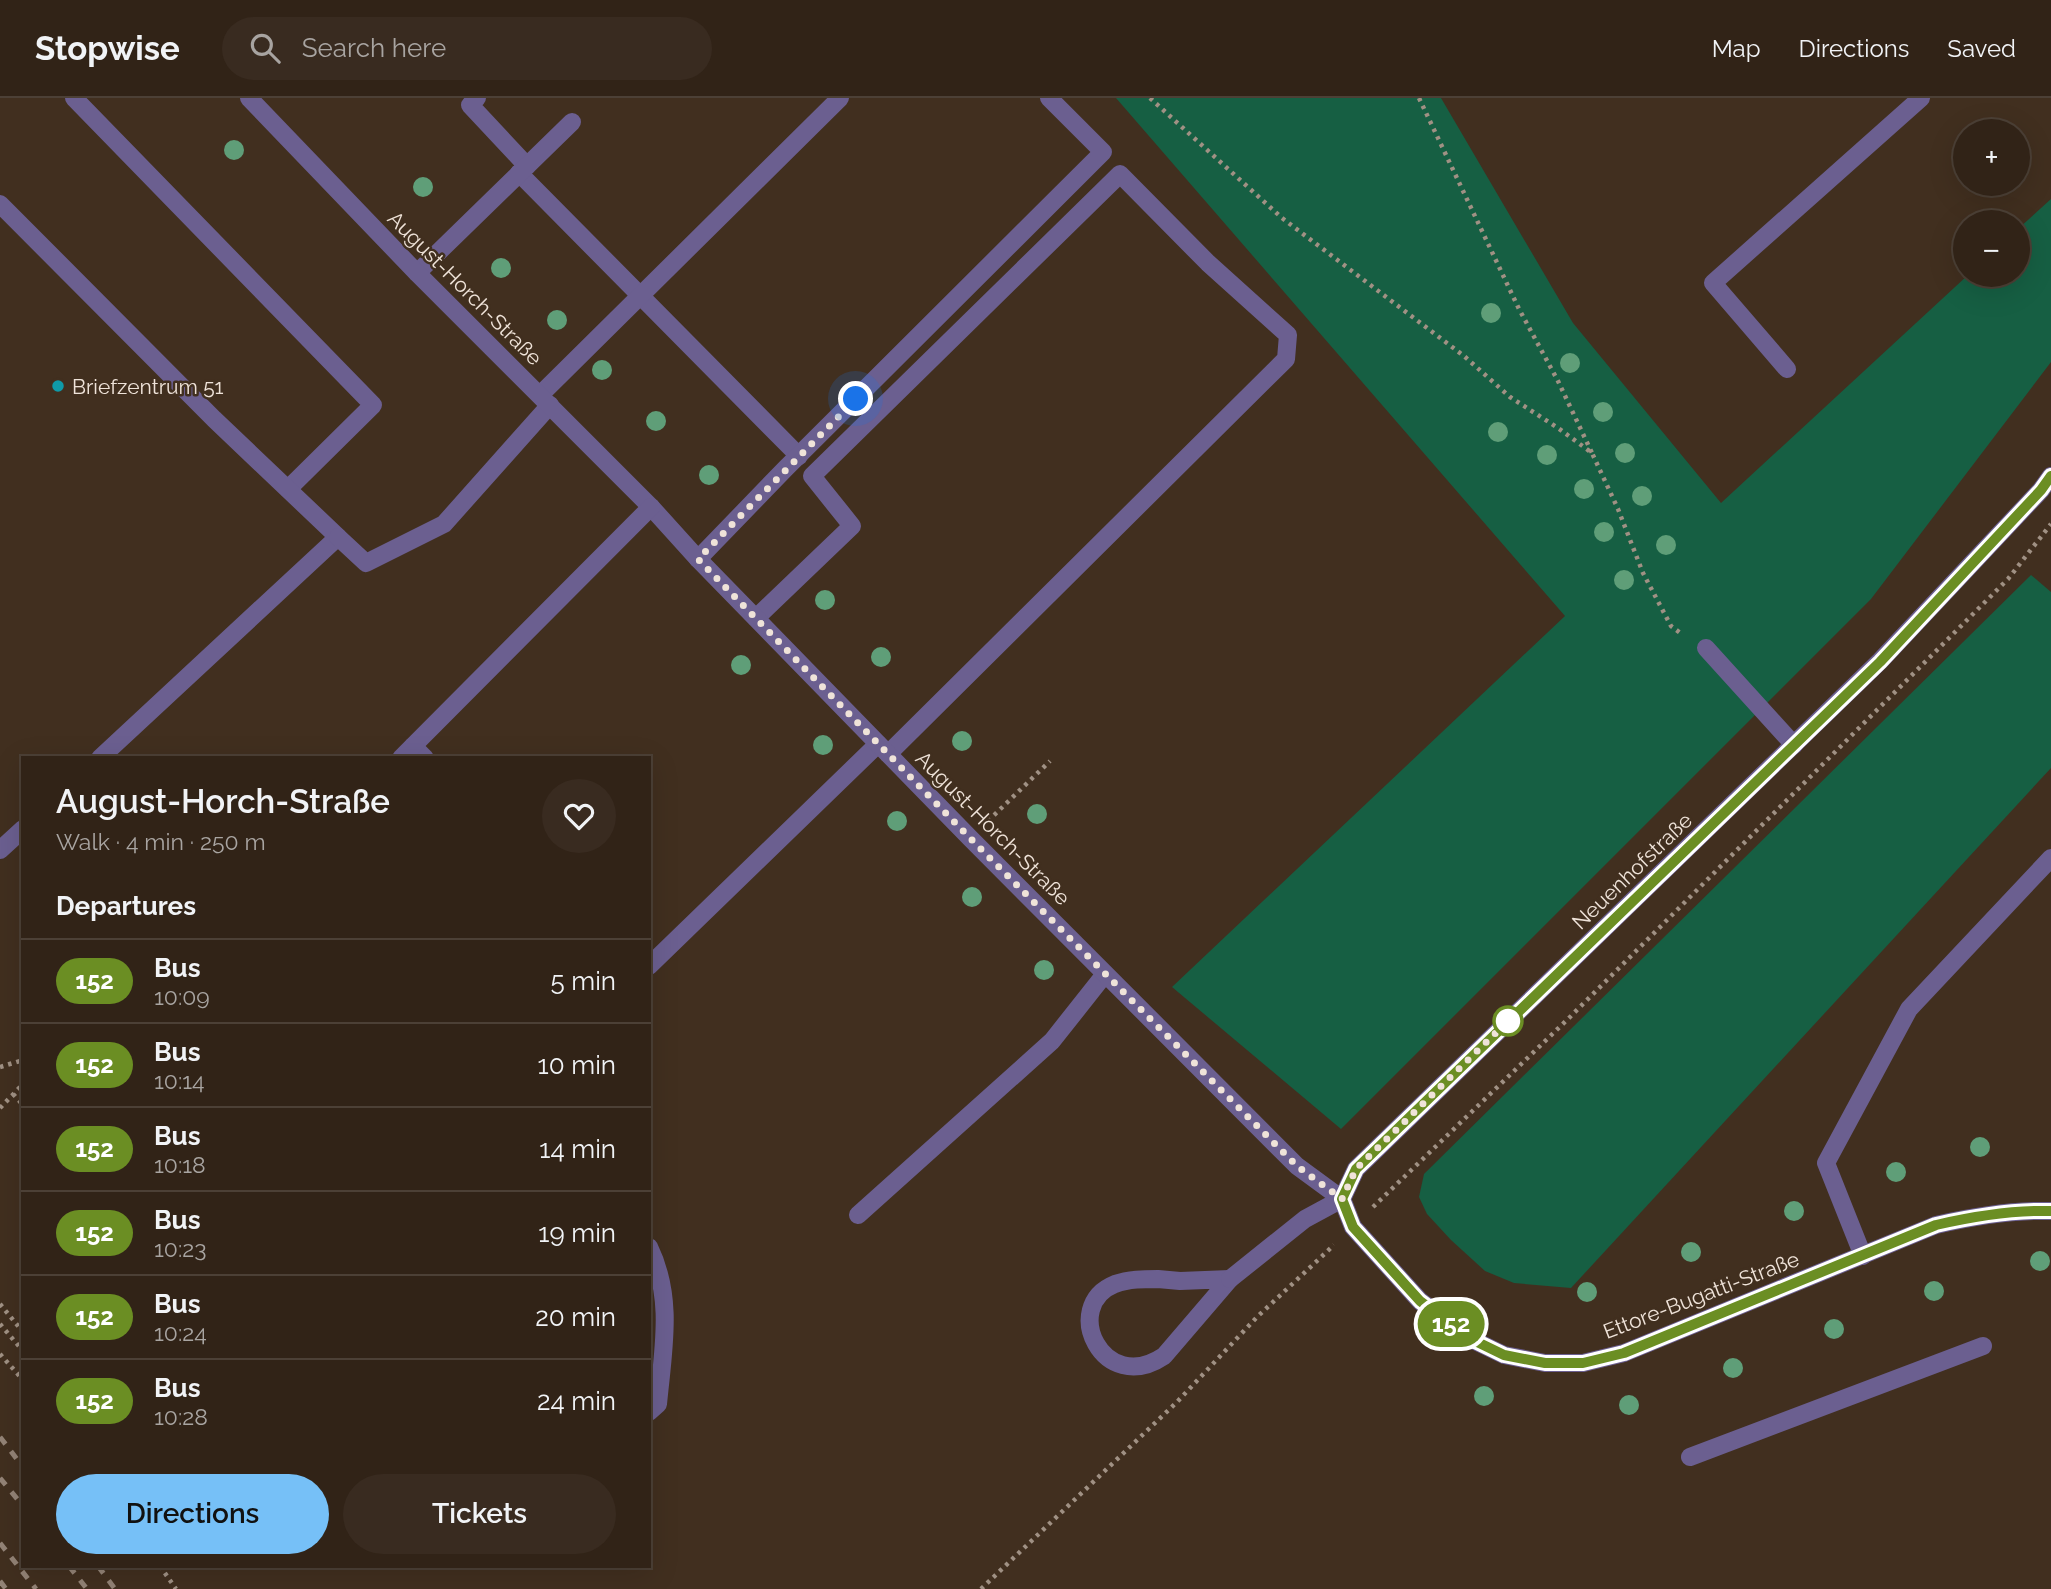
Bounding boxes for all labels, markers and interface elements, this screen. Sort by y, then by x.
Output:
search box [222,17,712,80]
text: Stopwise [35,29,180,68]
icon: search [246,29,284,67]
text: Search here [302,33,446,63]
text: Map [1712,34,1761,63]
text: Directions [1799,34,1909,63]
text: Saved [1947,34,2016,63]
map controls [1953,119,2030,287]
button: + [1953,119,2030,196]
street label: August-Horch-Straße [383,206,547,370]
button: − [1953,210,2030,287]
place label: Briefzentrum 51 [72,374,224,399]
marker: Briefzentrum 51 [50,378,66,394]
your location [838,381,873,416]
street label: August-Horch-Straße [911,746,1075,910]
button: heart [542,779,616,853]
text: August-Horch-Straße [56,782,390,821]
street label: Neuenhofstraße [1567,808,1697,934]
text: Walk · 4 min · 250 m [56,828,266,855]
text: Departures [56,891,196,921]
text: Bus [154,953,201,983]
text: 152 [75,966,114,995]
text: 5 min [550,966,616,996]
text: 10:09 [154,983,210,1010]
unlabelled marker [1493,1006,1523,1036]
text: Bus [154,1037,201,1067]
text: 152 [75,1050,114,1079]
text: 10 min [538,1050,616,1080]
text: 10:14 [154,1067,205,1094]
text: Bus [154,1121,201,1151]
text: 152 [75,1134,114,1163]
text: 14 min [539,1134,616,1164]
text: 10:18 [154,1151,206,1178]
text: Bus [154,1205,201,1235]
text: 152 [75,1218,114,1247]
text: 19 min [538,1218,616,1248]
text: 10:23 [154,1235,207,1262]
street label: Ettore-Bugatti-Straße [1600,1246,1802,1344]
text: Bus [154,1289,201,1319]
line badge: 152 [1411,1301,1491,1347]
text: 152 [75,1302,114,1331]
text: 20 min [535,1302,616,1332]
text: 152 [1432,1309,1470,1338]
text: 10:24 [154,1319,207,1346]
text: Bus [154,1373,201,1403]
text: 152 [75,1386,114,1415]
text: 24 min [537,1386,616,1416]
text: 10:28 [154,1403,208,1430]
button: Directions [56,1474,329,1554]
button: Tickets [343,1474,616,1554]

